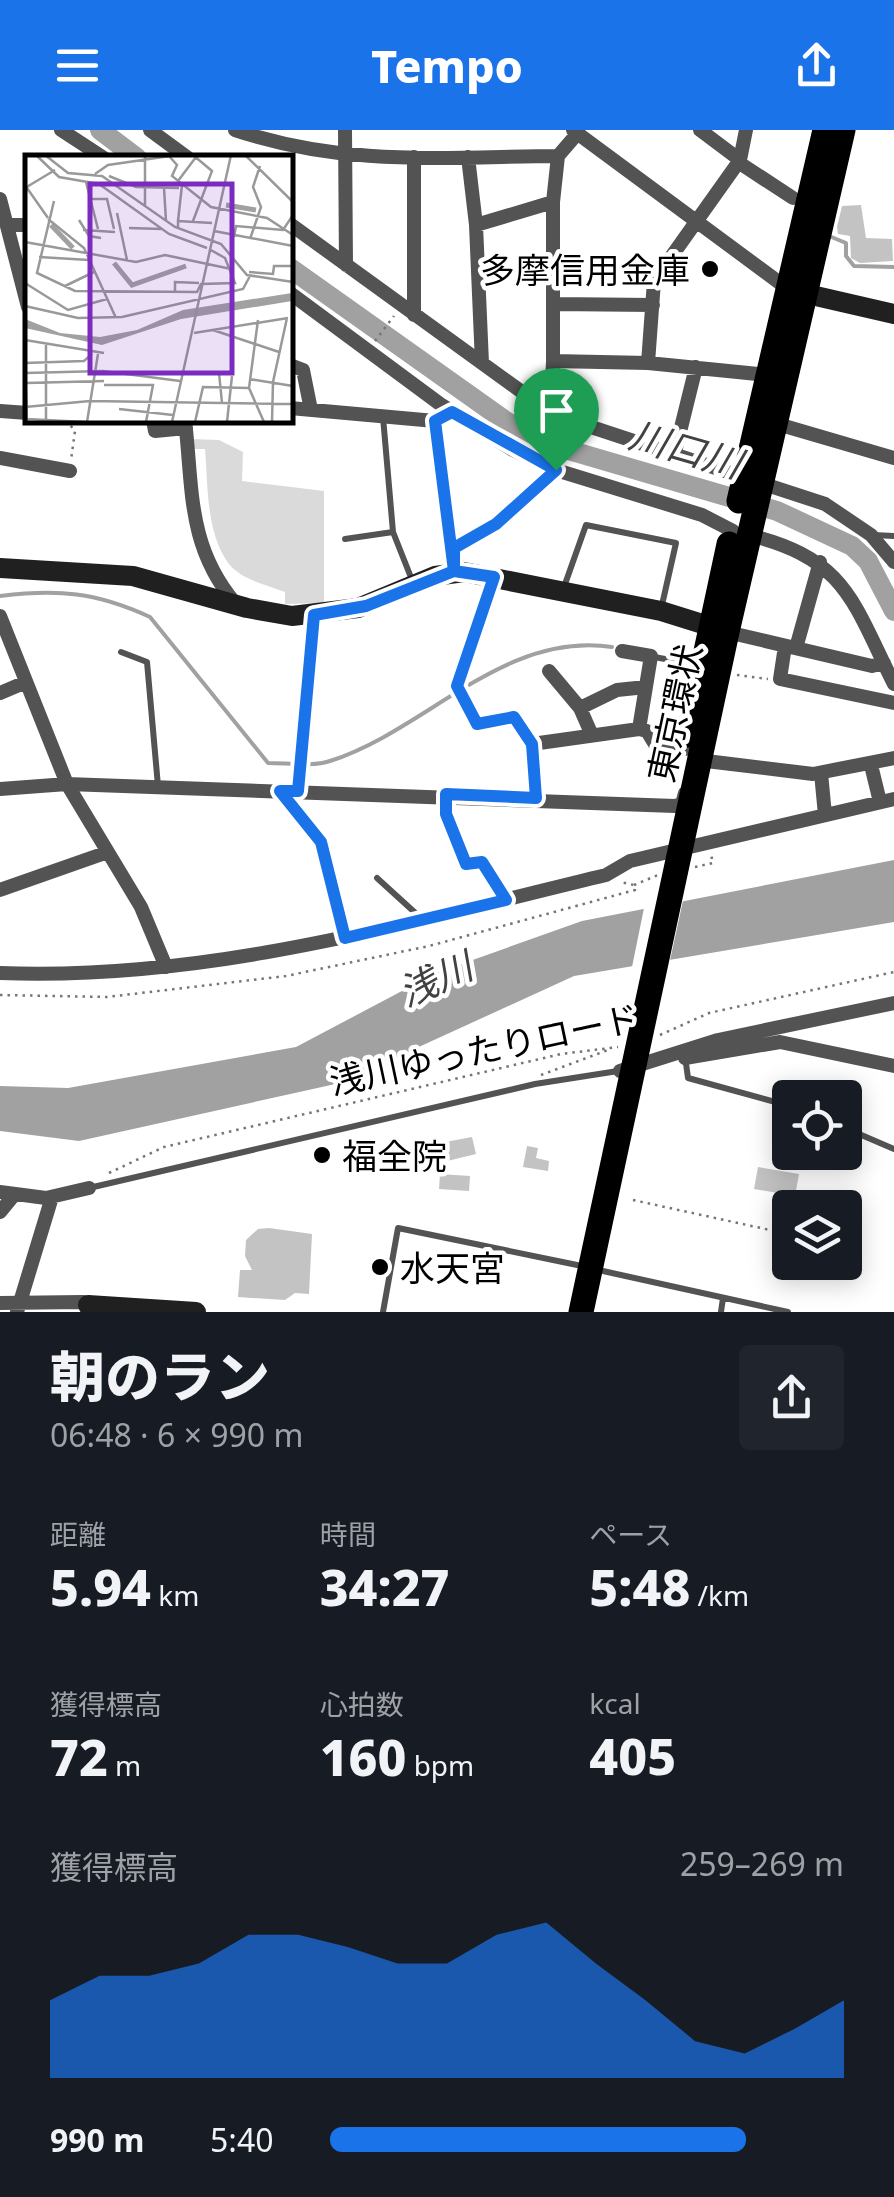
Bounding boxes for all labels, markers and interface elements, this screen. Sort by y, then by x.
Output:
text: Tempo [371,35,523,96]
icon: menu [50,38,105,93]
icon: share [789,38,844,93]
inset map [25,155,292,422]
place label: 多摩信用金庫 [480,246,690,293]
marker: 多摩信用金庫 [699,258,721,280]
pin [514,368,599,471]
icon: arrive [529,383,584,438]
water label: 川口川 [624,407,752,490]
street label: 東京環状 [636,640,712,786]
water label: 浅川 [390,937,484,1017]
street label: 浅川ゆったりロード [325,993,643,1105]
map controls [772,1080,862,1280]
button: locate [772,1080,862,1170]
place label: 福全院 [342,1132,447,1179]
marker: 福全院 [311,1144,333,1166]
button: layers [772,1190,862,1280]
place label: 水天宮 [400,1244,505,1291]
marker: 水天宮 [369,1256,391,1278]
text: 朝のラン [50,1338,270,1413]
button: share [739,1345,844,1450]
text: 06:48 · 6 × 990 m [50,1413,303,1456]
text: 距離 [50,1515,106,1553]
text: 時間 [320,1515,376,1553]
text: ペース [589,1515,672,1553]
text: 5.94 [50,1553,151,1621]
text: 34:27 [320,1553,450,1621]
text: 5:48 [589,1553,690,1621]
text: km [151,1576,199,1614]
text: /km [690,1576,749,1614]
text: kcal [589,1684,641,1722]
text: 獲得標高 [50,1685,162,1723]
text: 心拍数 [320,1685,404,1723]
text: 405 [589,1722,676,1790]
text: 72 [50,1723,108,1791]
text: 160 [320,1723,406,1791]
text: m [108,1746,141,1784]
text: bpm [406,1746,474,1784]
text: 259–269 m [680,1842,844,1885]
text: 獲得標高 [50,1845,178,1888]
text: 990 m [50,2118,144,2161]
text: 5:40 [210,2118,274,2161]

